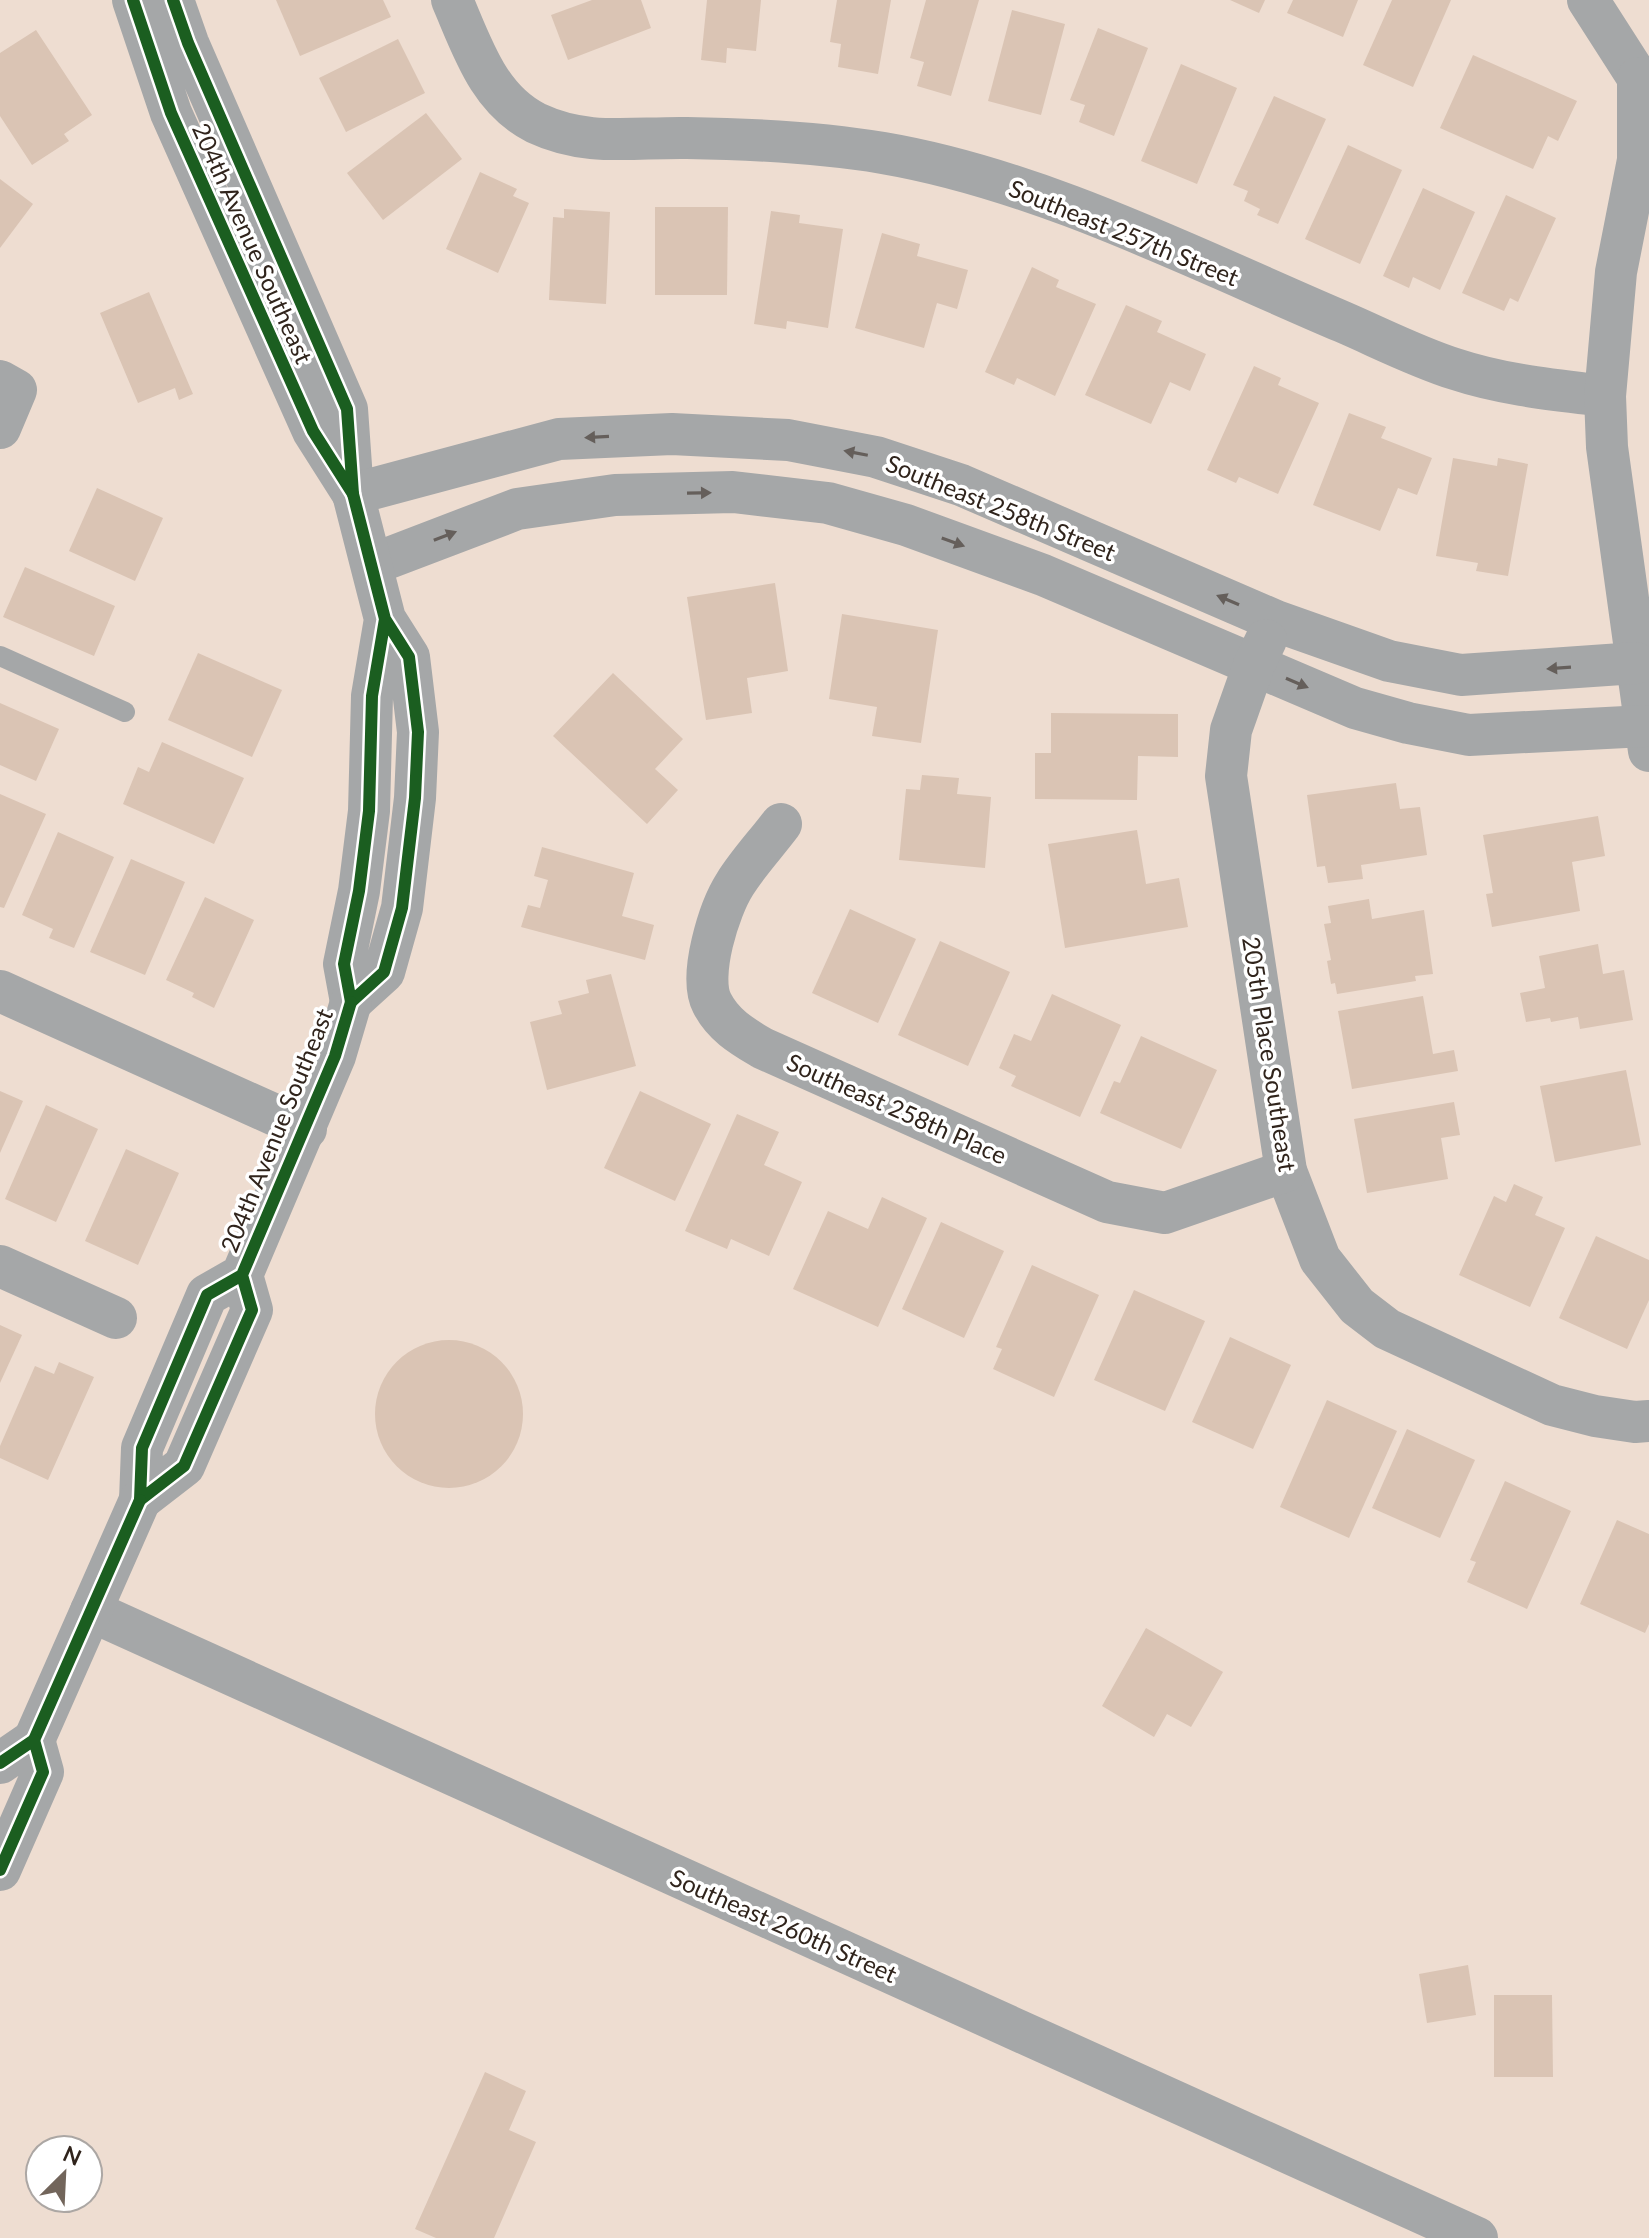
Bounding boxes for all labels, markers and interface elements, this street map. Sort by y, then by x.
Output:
street label: 204th Avenue Southeast [187,118,319,368]
street label: Southeast 257th Street [1005,173,1243,291]
one-way arrow [584,431,609,444]
one-way arrow [843,447,868,459]
street label: Southeast 258th Street [882,448,1120,566]
one-way arrow [687,487,712,499]
one-way arrow [434,529,458,542]
one-way arrow [941,536,965,549]
one-way arrow [1216,593,1239,606]
one-way arrow [1546,662,1571,675]
one-way arrow [1285,676,1309,689]
street label: 205th Place Southeast [1237,934,1303,1174]
street label: 204th Avenue Southeast [214,1004,338,1256]
street label: Southeast 258th Place [783,1046,1011,1170]
street label: Southeast 260th Street [666,1862,902,1988]
north arrow [24,2134,104,2214]
text: N [59,2139,86,2171]

